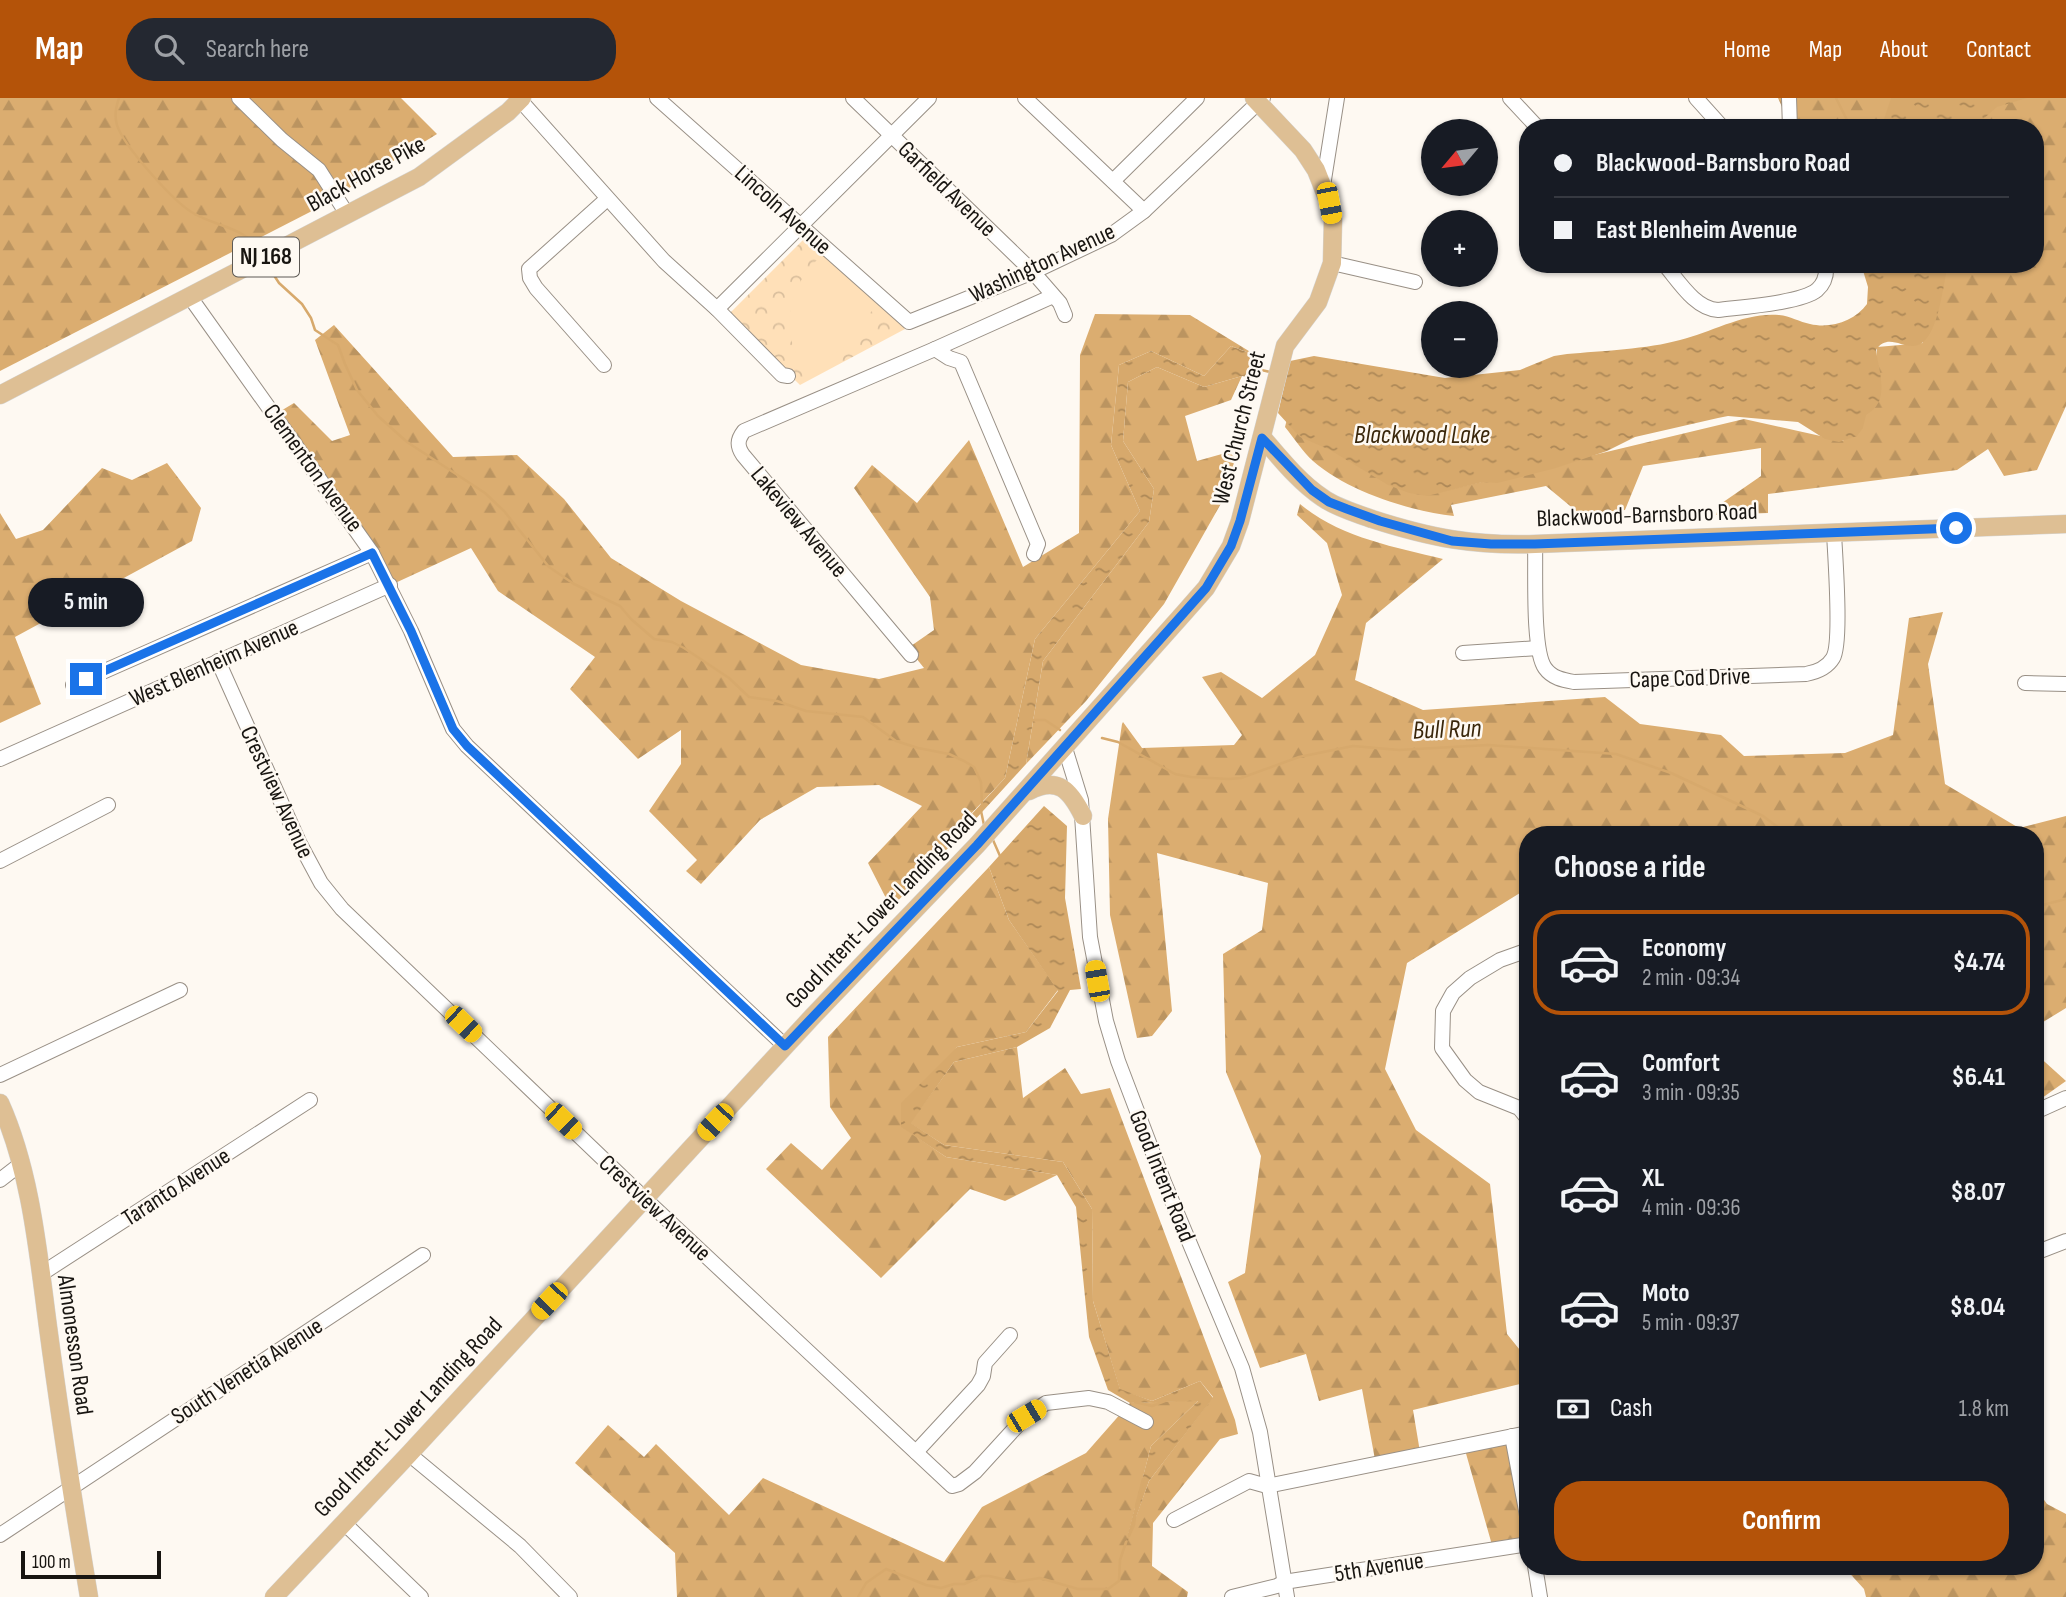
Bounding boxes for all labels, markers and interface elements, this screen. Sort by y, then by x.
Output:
search box [126,18,616,81]
text: Map [35,29,84,69]
icon: search [150,30,188,68]
text: Search here [206,34,309,65]
text: Home [1723,35,1771,64]
text: Map [1809,35,1842,64]
text: About [1880,35,1928,64]
text: Contact [1966,35,2031,64]
north arrow [1421,119,1498,196]
map controls [1421,119,1498,378]
street label: Black Horse Pike [302,130,430,218]
street label: Garfield Avenue [892,135,1002,243]
text: Blackwood-Barnsboro Road [1596,148,1850,179]
street label: Lincoln Avenue [729,159,837,261]
car [1315,180,1344,226]
button: + [1421,210,1498,287]
text: East Blenheim Avenue [1596,215,1797,246]
street label: Washington Avenue [965,217,1119,309]
road number: NJ 168 [233,238,299,276]
button: − [1421,301,1498,378]
street label: West Church Street [1206,348,1272,508]
street label: Clementon Avenue [257,398,369,538]
water label: Blackwood Lake [1354,420,1490,451]
street label: Lakeview Avenue [744,461,854,583]
street label: Blackwood-Barnsboro Road [1536,497,1758,533]
route start [1940,512,1972,544]
callout: 5 min [28,578,144,626]
text: 5 min [64,588,108,616]
street label: West Blenheim Avenue [125,613,303,713]
street label: Cape Cod Drive [1629,661,1751,695]
route end [70,663,102,695]
water label: Bull Run [1412,713,1482,747]
street label: Crestview Avenue [234,721,320,863]
street label: Good Intent-Lower Landing Road [779,805,983,1015]
text: Choose a ride [1554,848,1706,887]
icon: car [1558,931,1621,994]
text: Economy [1642,933,1726,964]
text: $4.74 [1953,947,2005,978]
car [1084,958,1111,1004]
text: 2 min · 09:34 [1642,964,1740,992]
car [441,1002,486,1046]
icon: car [1558,1046,1621,1109]
text: Comfort [1642,1048,1720,1079]
text: $6.41 [1952,1062,2005,1093]
text: 3 min · 09:35 [1642,1079,1740,1107]
car [541,1099,586,1143]
car [693,1099,738,1145]
street label: Good Intent Road [1122,1106,1202,1246]
street label: Taranto Avenue [116,1141,236,1233]
street label: Crestview Avenue [593,1149,717,1267]
icon: car [1558,1161,1621,1224]
text: XL [1642,1163,1664,1194]
text: $8.07 [1951,1177,2005,1208]
text: 4 min · 09:36 [1642,1194,1741,1222]
street label: Almonesson Road [51,1272,99,1417]
icon: car [1558,1276,1621,1339]
car [527,1278,572,1324]
text: Moto [1642,1278,1690,1309]
text: $8.04 [1950,1292,2005,1323]
text: 5 min · 09:37 [1642,1309,1739,1337]
street label: South Venetia Avenue [166,1311,328,1431]
street label: Good Intent-Lower Landing Road [308,1311,508,1523]
icon: cash [1554,1390,1592,1428]
text: Cash [1610,1393,1653,1424]
text: 1.8 km [1959,1395,2009,1423]
car [1003,1396,1050,1436]
button: Confirm [1554,1481,2009,1561]
street label: 5th Avenue [1332,1546,1426,1588]
scale bar [21,1548,161,1580]
text: 100 m [32,1551,71,1574]

